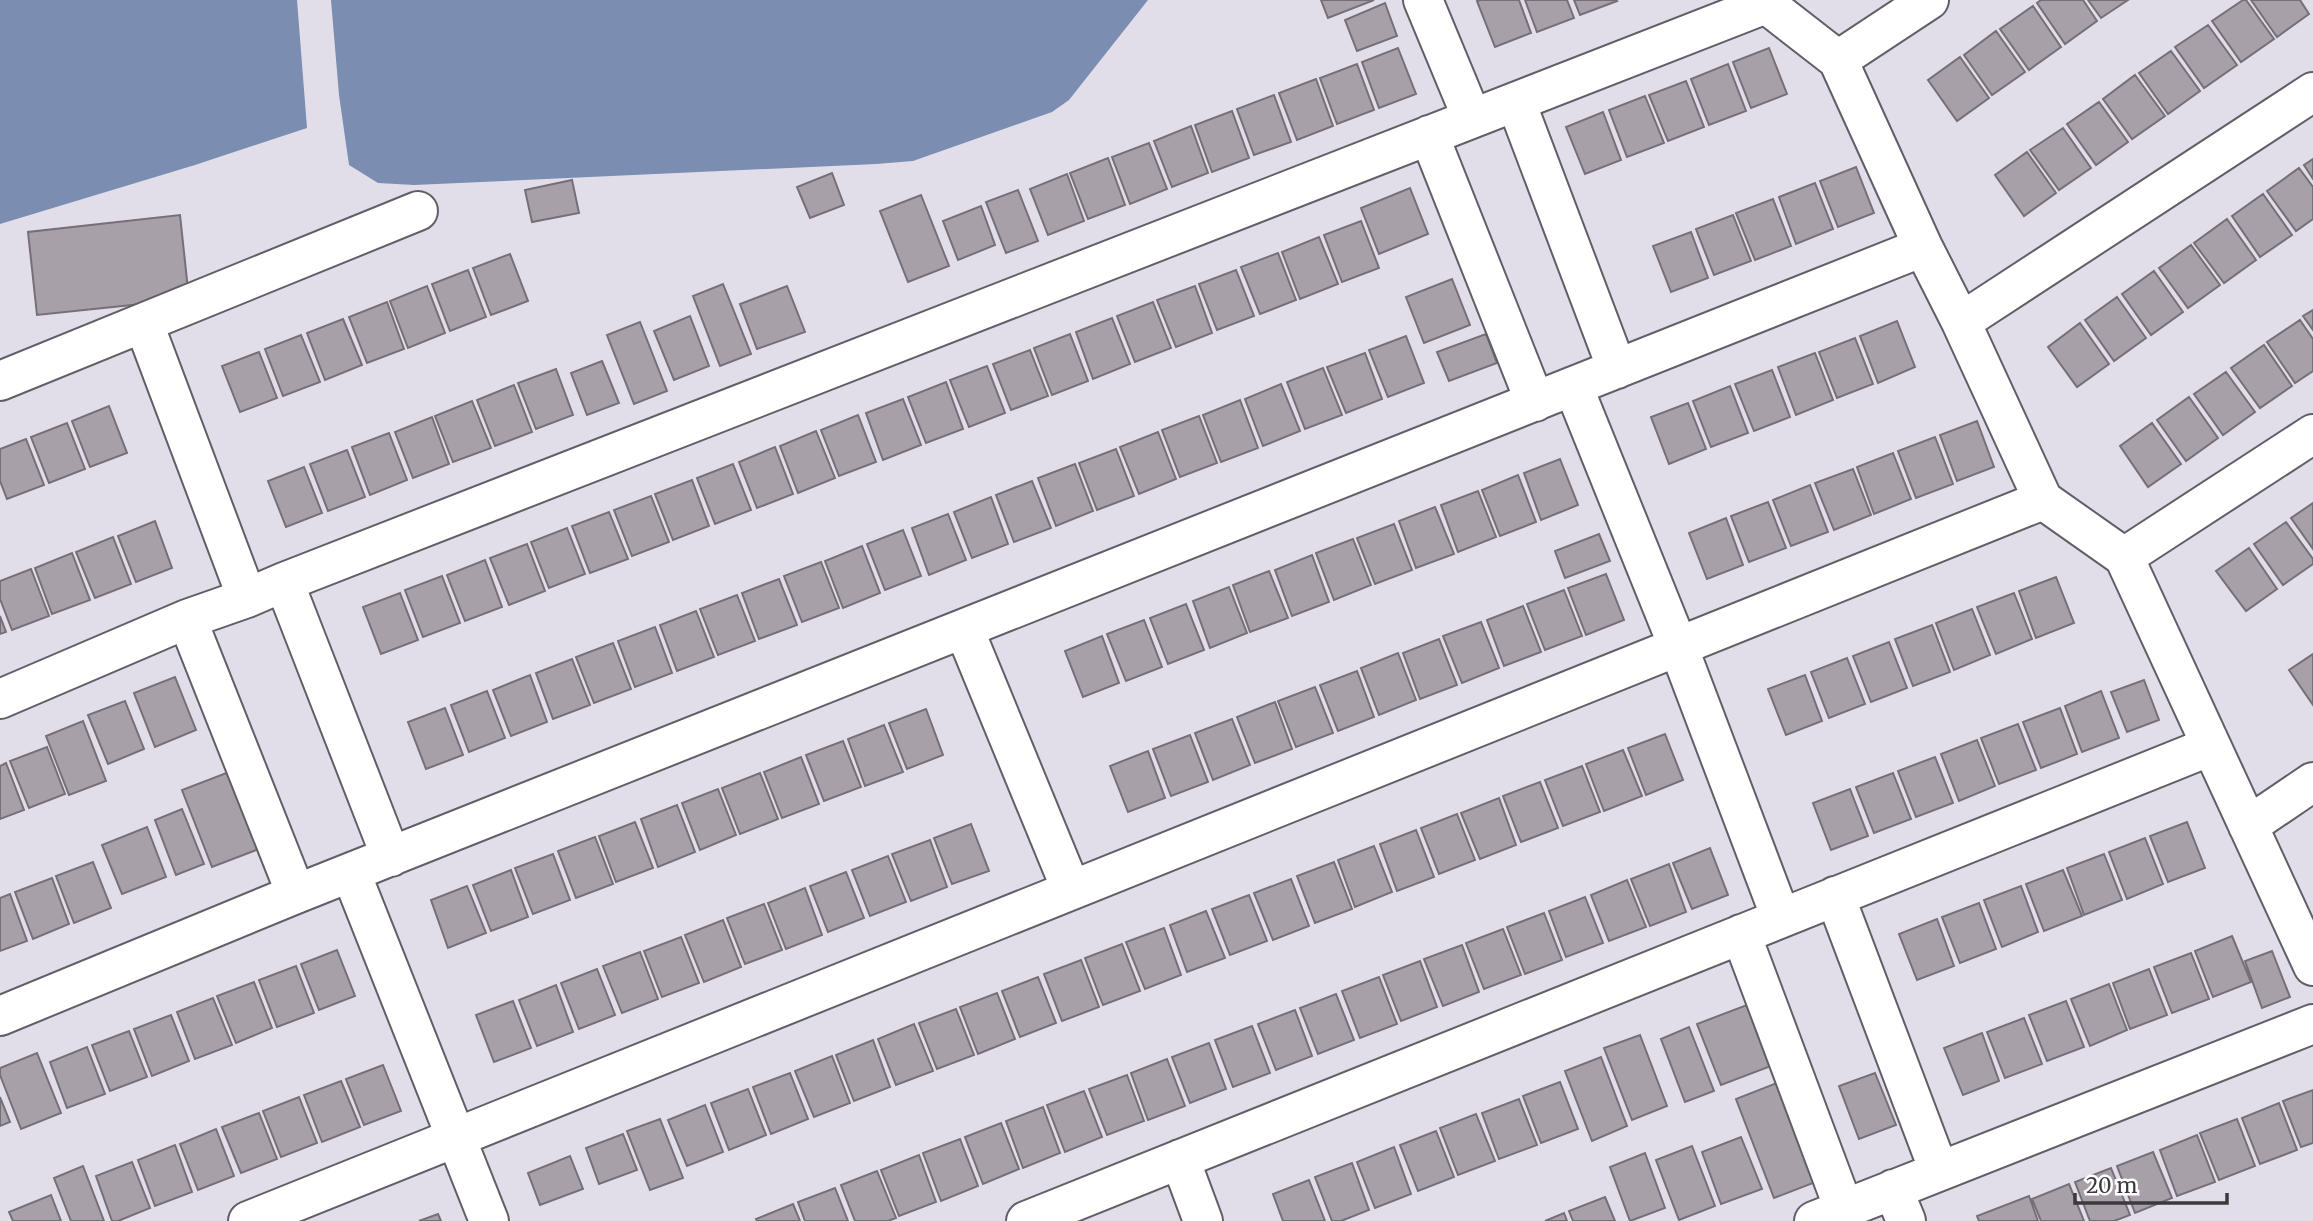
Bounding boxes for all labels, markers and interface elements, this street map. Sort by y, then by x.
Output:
scale bar [2075,1162,2227,1206]
text: 20 m [2086,1172,2138,1199]

